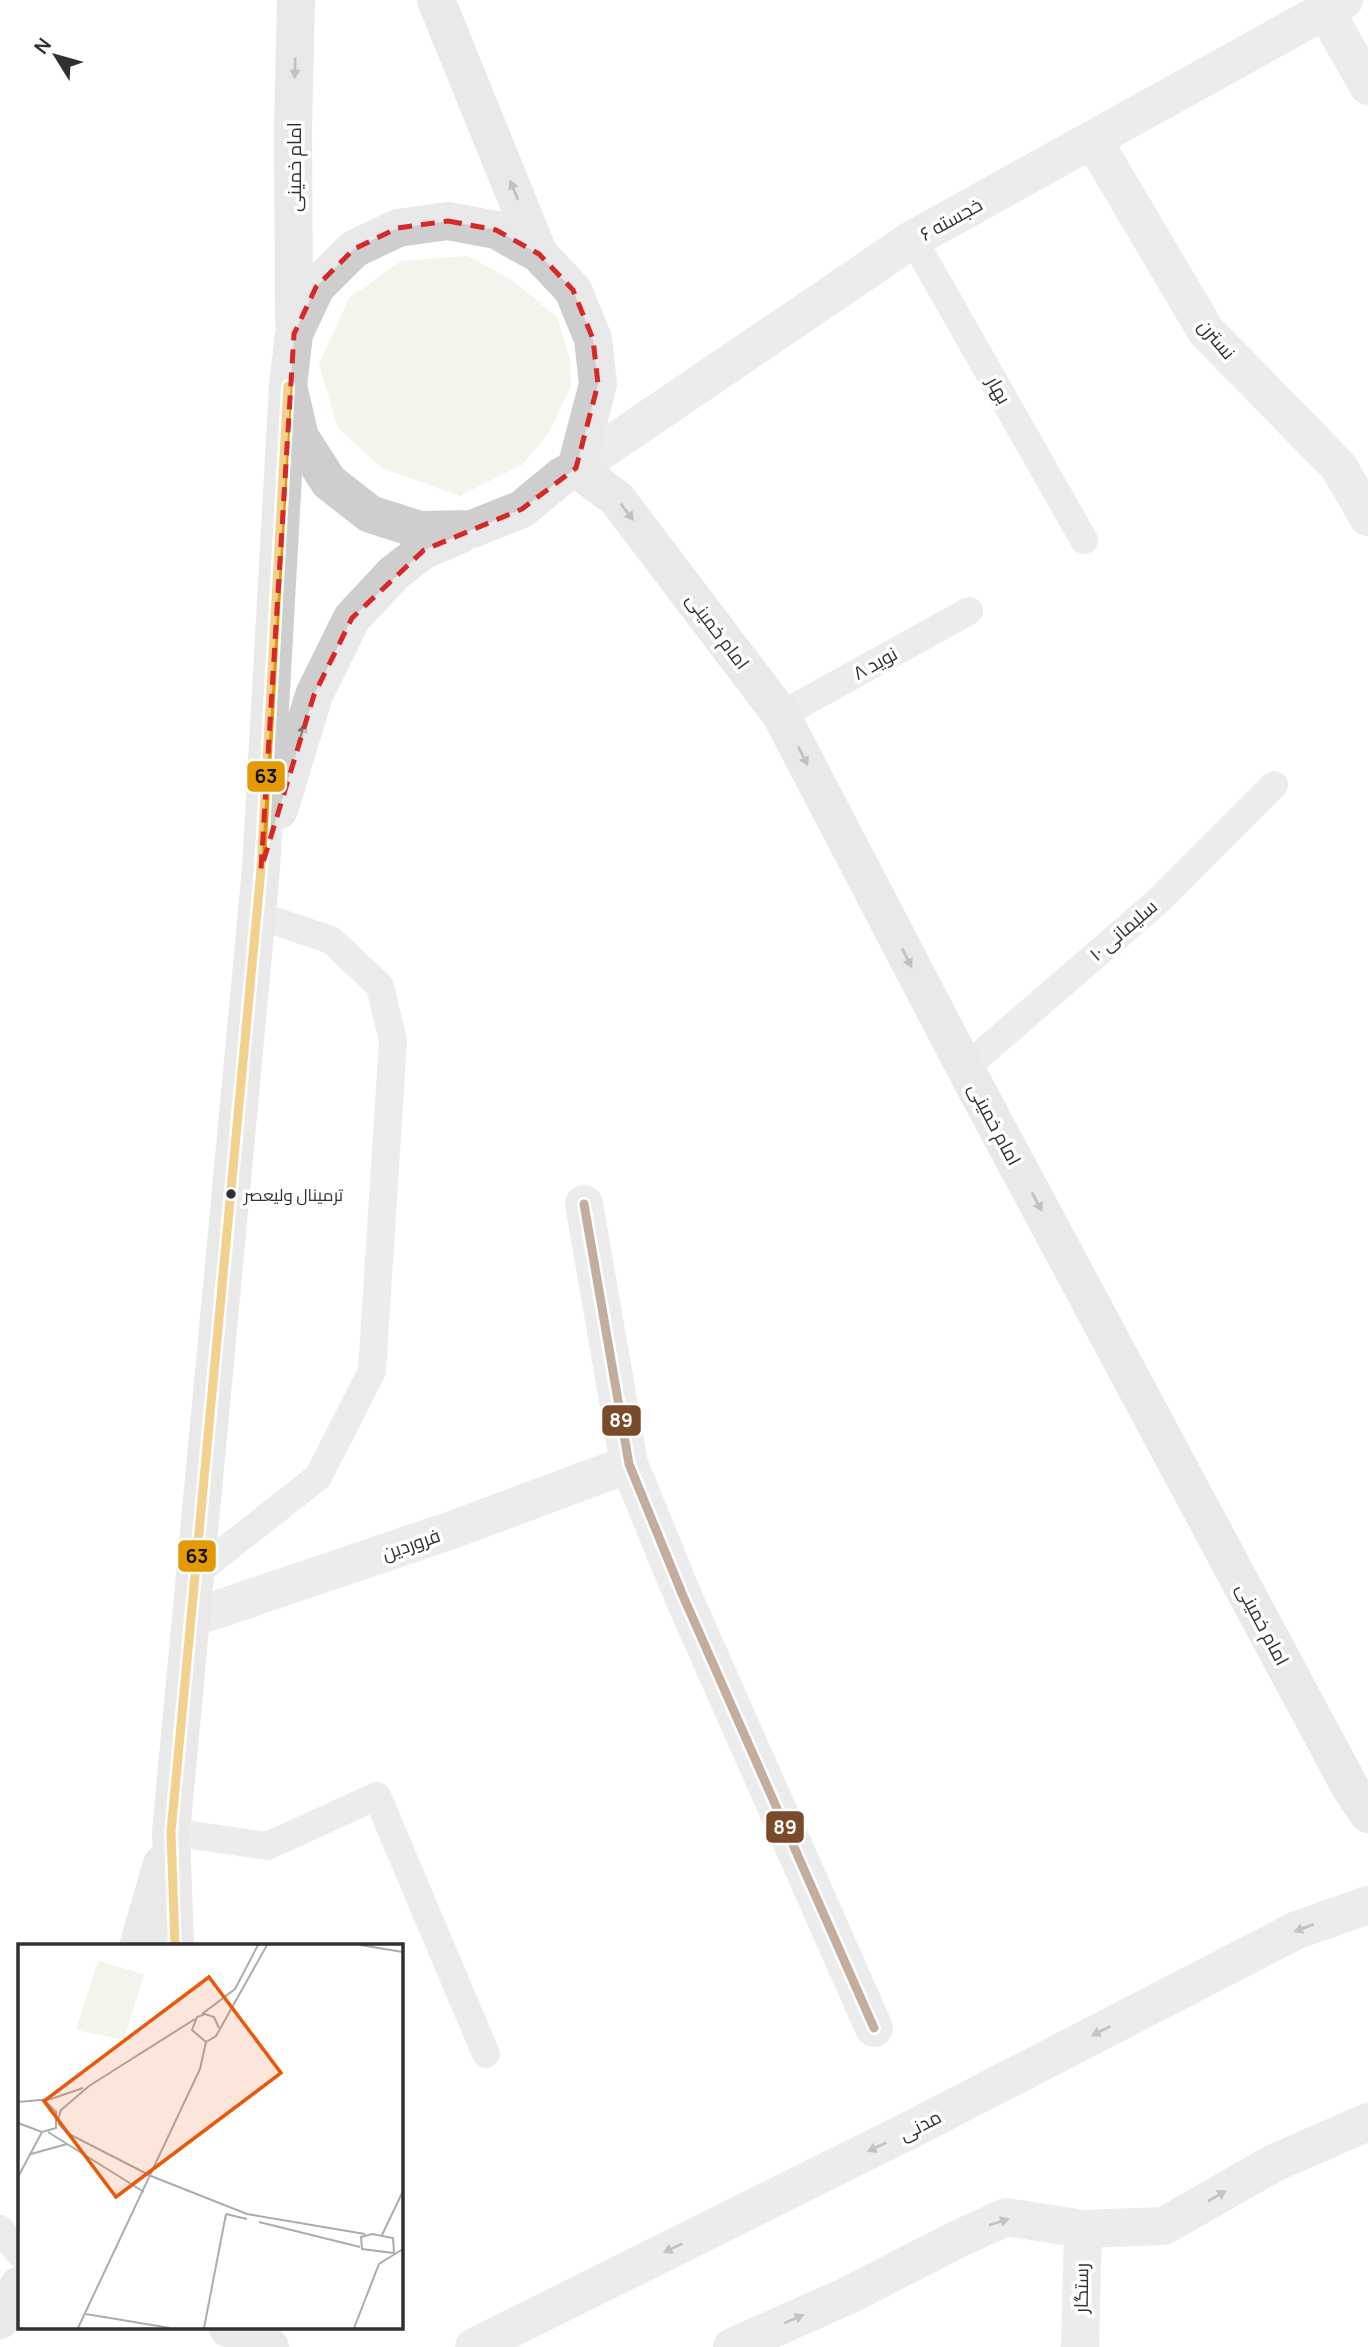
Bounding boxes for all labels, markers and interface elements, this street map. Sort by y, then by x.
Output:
north arrow [21,21,91,91]
text: N [28,32,57,59]
one-way arrow [289,57,300,79]
street label: امام خمینی [281,122,308,212]
one-way arrow [508,180,519,201]
street label: خجسته ۶ [915,191,987,247]
street label: نسترن [1192,313,1242,365]
street label: بهار [980,370,1017,409]
one-way arrow [620,503,635,521]
street label: امام خمینی [680,587,755,675]
street label: نوید ۸ [848,640,902,686]
one-way arrow [298,723,308,744]
one-way arrow [797,746,808,766]
line badge: 63 [246,760,286,793]
text: 63 [255,763,277,789]
street label: سلیمانی ۱۰ [1084,893,1162,967]
one-way arrow [902,948,913,968]
street label: امام خمینی [962,1078,1028,1170]
place label: ترمینال ولیعصر [243,1183,344,1206]
marker: ترمینال ولیعصر [224,1187,238,1201]
one-way arrow [1030,1193,1042,1213]
line badge: 89 [601,1404,642,1437]
text: 89 [609,1407,633,1433]
street label: فروردین [378,1522,444,1566]
line badge: 63 [177,1539,217,1573]
text: 63 [186,1543,208,1569]
street label: امام خمینی [1230,1578,1296,1670]
line badge: 89 [765,1810,805,1844]
text: 89 [773,1814,797,1840]
one-way arrow [1293,1923,1314,1934]
inset map [18,1944,402,2330]
one-way arrow [1091,2026,1111,2037]
street label: مدنی [894,2103,946,2147]
one-way arrow [867,2141,887,2152]
one-way arrow [1207,2190,1227,2202]
one-way arrow [989,2216,1010,2227]
one-way arrow [663,2242,683,2253]
street label: رستگار [1068,2263,1094,2314]
one-way arrow [784,2313,805,2324]

